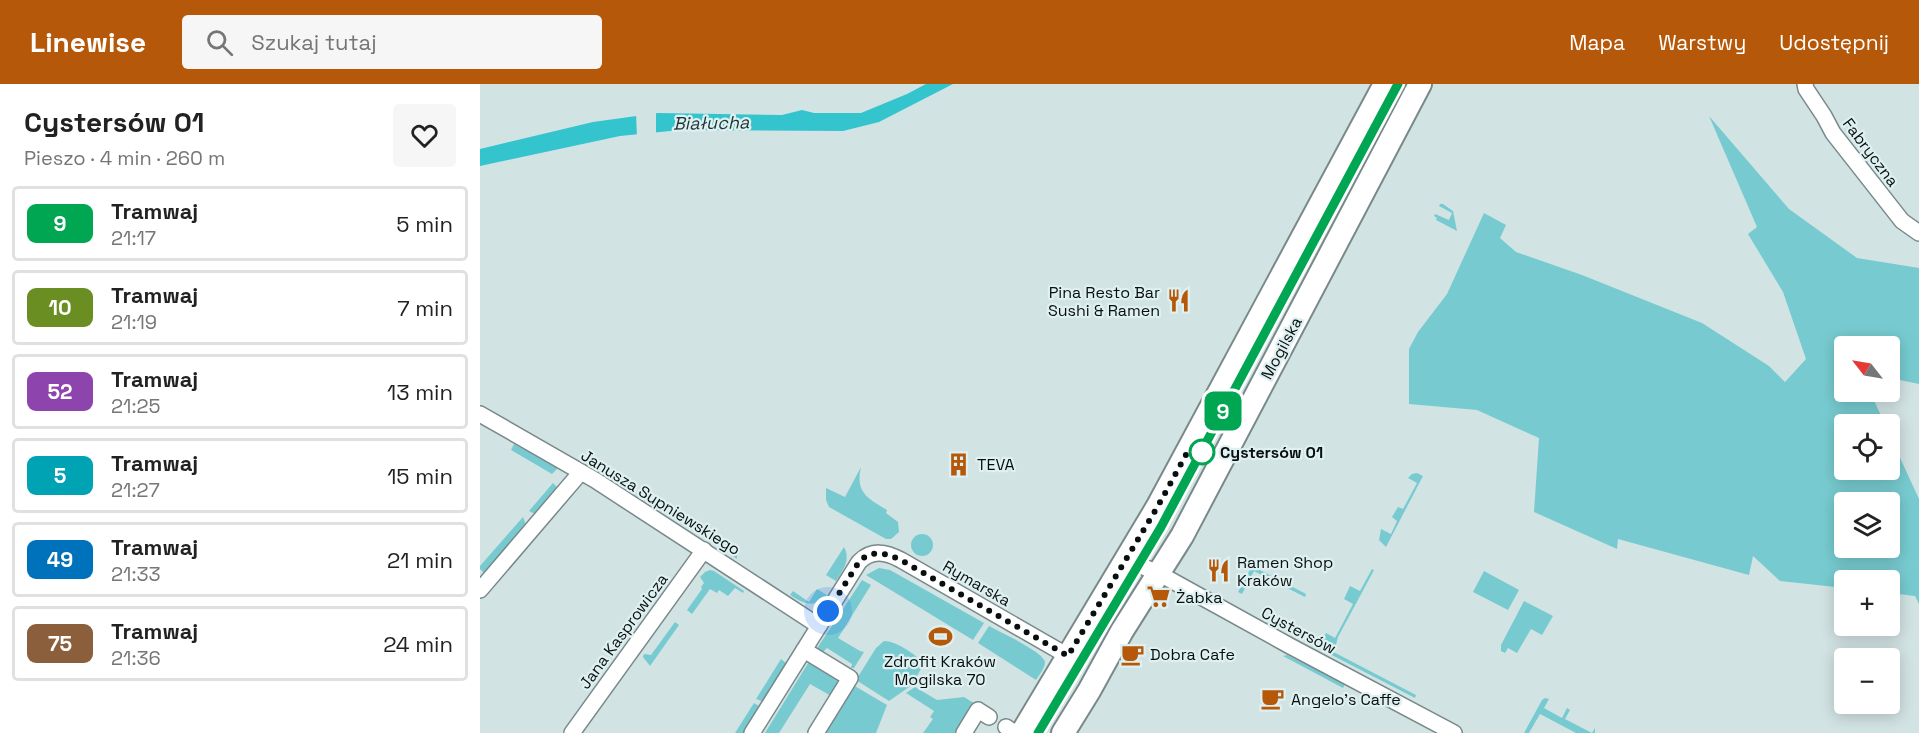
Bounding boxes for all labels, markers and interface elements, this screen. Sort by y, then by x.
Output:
search box [182,15,602,69]
text: Linewise [30,24,146,60]
icon: search [203,26,236,59]
text: Szukaj tutaj [251,28,377,56]
text: Mapa [1569,29,1625,56]
text: Warstwy [1658,29,1746,56]
text: Udostępnij [1779,29,1889,56]
text: Cystersów 01 [24,104,204,140]
button: heart [393,104,456,167]
water label: Białucha [673,110,750,135]
street label: Fabryczna [1838,114,1903,191]
text: Pieszo · 4 min · 260 m [24,145,225,171]
text: Tramwaj [111,197,198,225]
text: 9 [54,210,66,237]
text: 5 min [396,210,453,238]
text: 21:17 [111,225,156,251]
text: Tramwaj [111,281,198,309]
place label: Pina Resto Bar Sushi & Ramen [1048,282,1160,321]
restaurant icon: Pina Resto Bar Sushi & Ramen [1165,288,1191,314]
text: 10 [48,294,72,321]
text: 7 min [397,294,453,322]
text: 21:19 [111,309,157,335]
street label: Mogilska [1256,313,1307,383]
north arrow [1834,336,1900,402]
map controls [1834,336,1900,714]
text: Tramwaj [111,365,198,393]
text: 52 [48,378,72,405]
text: 13 min [387,378,453,406]
line badge: 9 [1204,392,1242,430]
text: 21:25 [111,393,161,419]
text: 9 [1217,398,1229,425]
button: locate [1834,414,1900,480]
marker: Cystersów 01 [1189,439,1215,465]
place label: Cystersów 01 [1220,442,1323,463]
street label: Janusza Supniewskiego [577,445,744,560]
text: Tramwaj [111,449,198,477]
building icon: TEVA [946,451,972,477]
place label: TEVA [977,454,1015,475]
text: 5 [54,462,66,489]
text: 15 min [387,462,453,490]
text: 21:27 [111,477,160,503]
button: layers [1834,492,1900,558]
text: Tramwaj [111,533,198,561]
text: 49 [47,546,73,573]
text: 21 min [387,546,453,574]
place label: Ramen Shop Kraków [1237,552,1333,591]
street label: Rymarska [939,556,1014,611]
restaurant icon: Ramen Shop Kraków [1206,558,1232,584]
text: 21:33 [111,561,161,587]
street label: Jana Kasprowicza [574,569,672,693]
button: + [1834,570,1900,636]
supermarket icon: Żabka [1145,584,1171,610]
place label: Żabka [1176,587,1222,608]
your location [813,596,843,626]
street label: Cystersów [1258,602,1340,659]
text: Tramwaj [111,617,198,645]
sports icon: Zdrofit Kraków Mogilska 70 [927,623,953,649]
text: 75 [48,630,72,657]
text: 24 min [383,630,453,658]
cafe icon: Dobra Cafe [1119,641,1145,667]
place label: Dobra Cafe [1150,644,1235,665]
text: 21:36 [111,645,161,671]
button: − [1834,648,1900,714]
place label: Zdrofit Kraków Mogilska 70 [884,651,996,690]
cafe icon: Angelo's Caffe [1260,686,1286,712]
place label: Angelo's Caffe [1291,689,1401,710]

